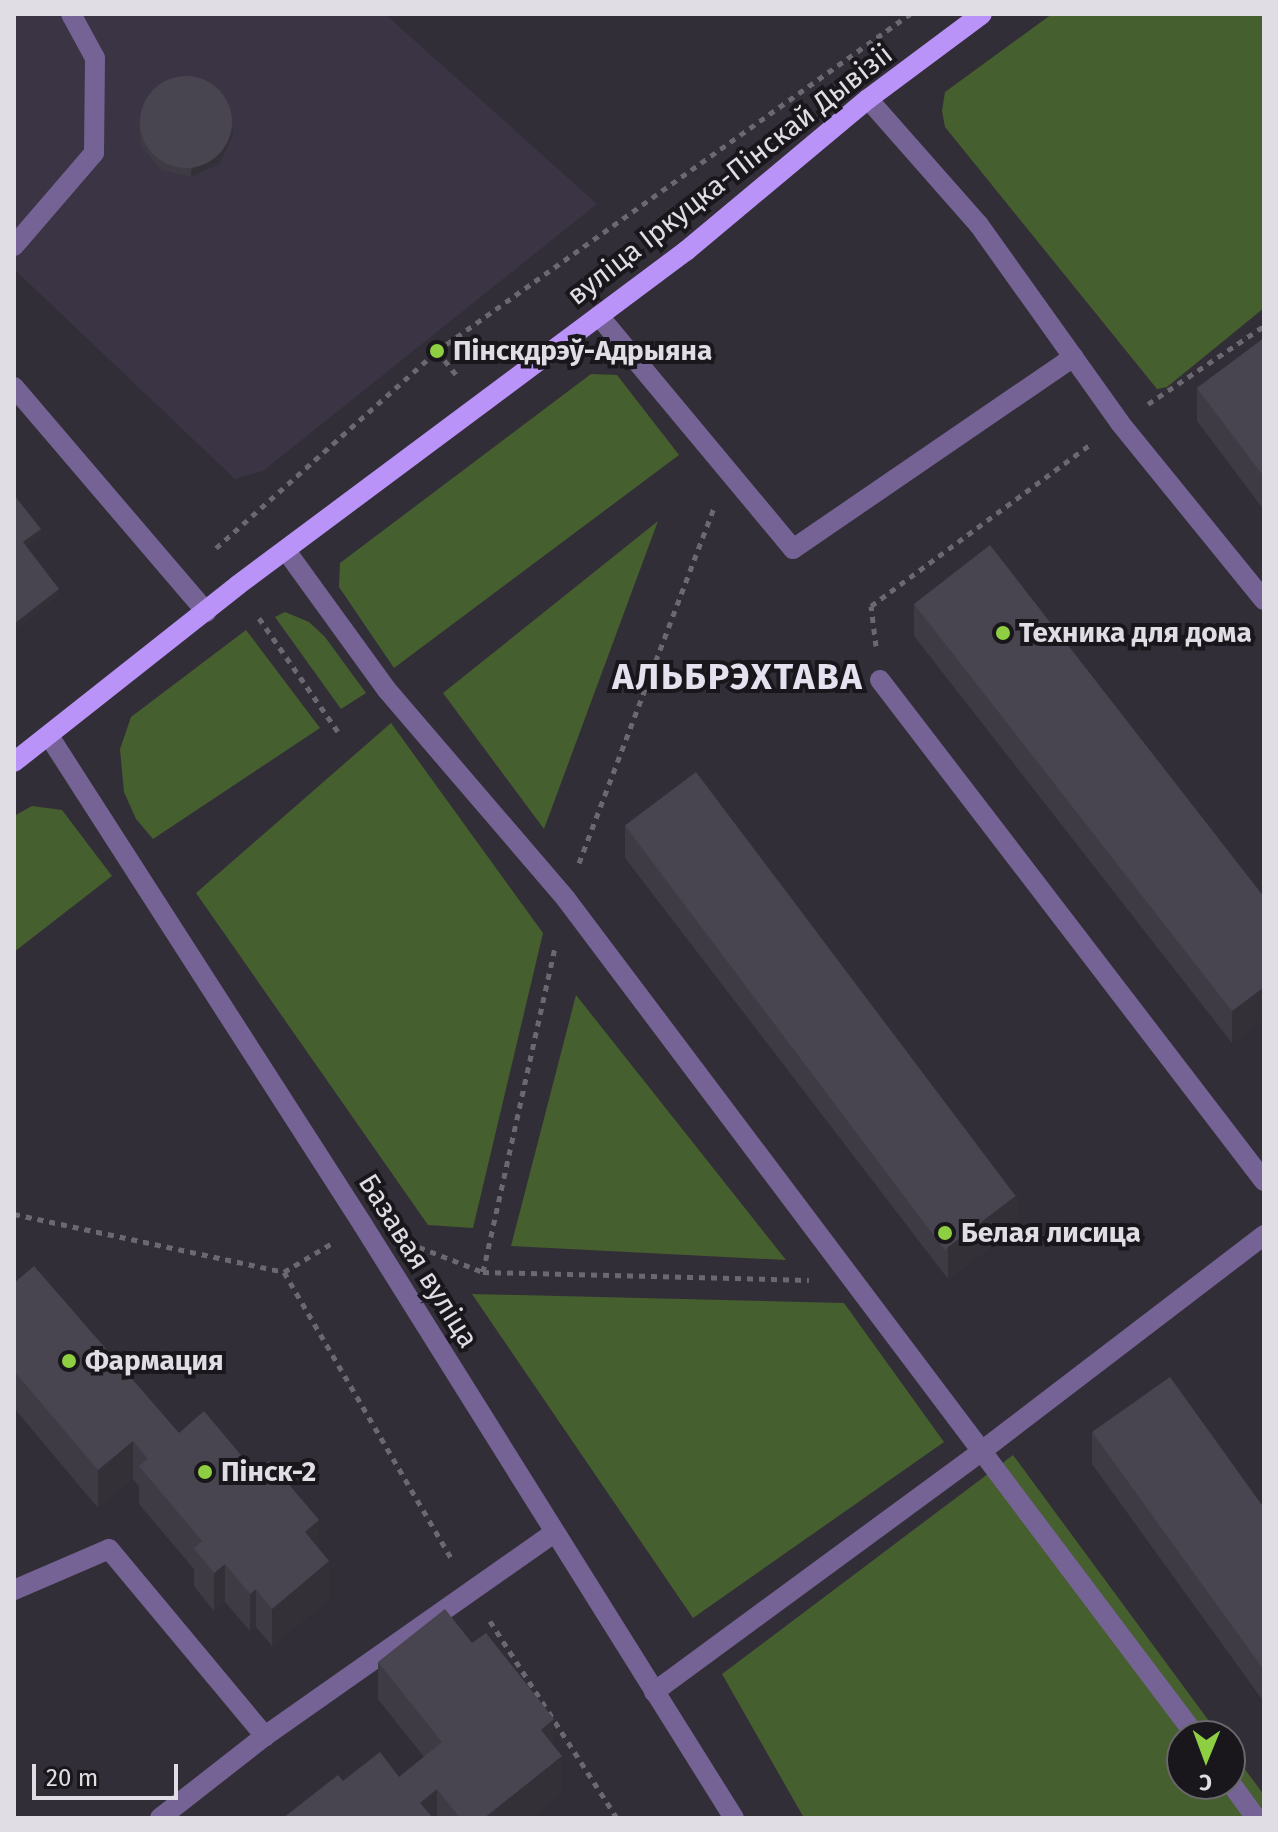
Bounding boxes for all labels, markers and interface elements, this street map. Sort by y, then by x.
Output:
street label: вуліца Іркуцка-Пінскай Дывізіі [561,38,899,312]
place label: Пінскдрэў-Адрыяна [453,334,712,368]
marker: Пінскдрэў-Адрыяна [428,342,446,360]
place label: Техника для дома [1019,616,1252,650]
marker: Техника для дома [994,624,1012,642]
district label: АЛЬБРЭХТАВА [612,656,864,700]
street label: Базавая вуліца [351,1168,485,1354]
place label: Белая лисица [961,1216,1141,1250]
marker: Белая лисица [936,1224,954,1242]
place label: Фармация [85,1344,224,1378]
marker: Фармация [60,1352,78,1370]
place label: Пінск-2 [221,1455,316,1489]
marker: Пінск-2 [196,1463,214,1481]
north arrow [1166,1720,1246,1800]
scale bar [36,1748,182,1798]
text: 20 m [46,1764,98,1792]
text: С [1199,1769,1212,1796]

